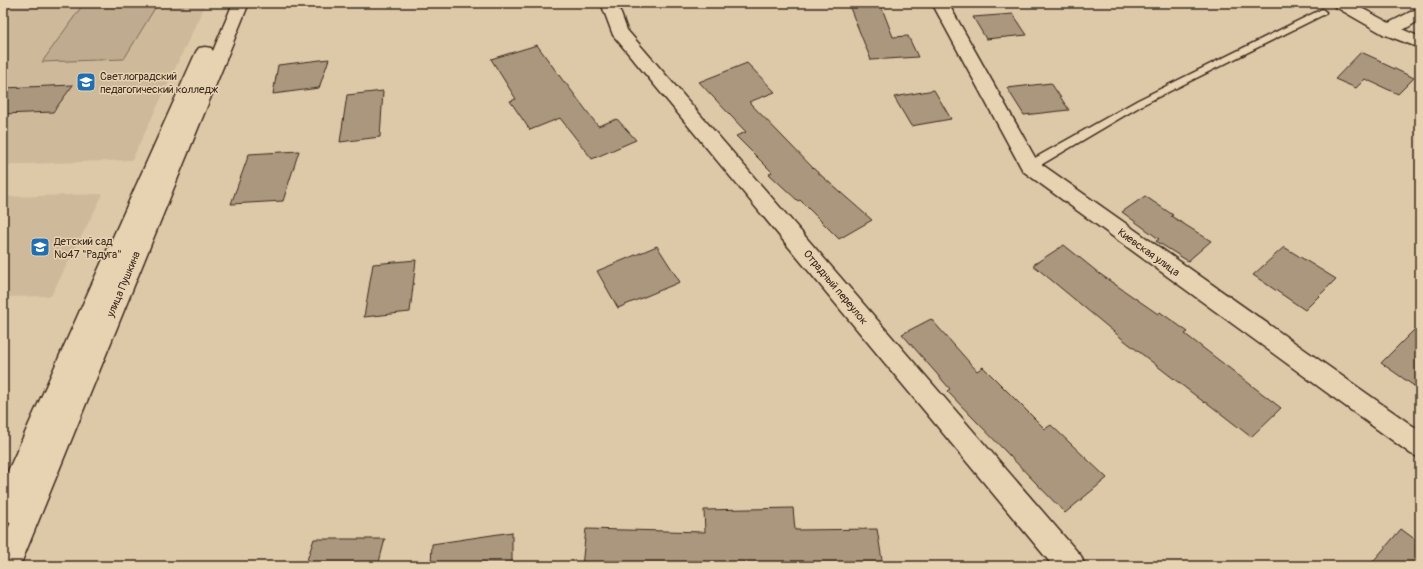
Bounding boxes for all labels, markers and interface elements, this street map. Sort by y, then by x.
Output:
place label: Светлоградский педагогический колледж [100,70,218,96]
school or university icon: Светлоградский педагогический колледж [75,71,97,93]
street label: Киевская улица [1115,226,1182,279]
place label: Детский сад №47 "Радуга" [53,235,122,261]
school or university icon: Детский сад №47 "Радуга" [29,236,51,258]
street label: Отрадный переулок [801,247,871,327]
street label: улица Пушкина [103,249,143,320]

